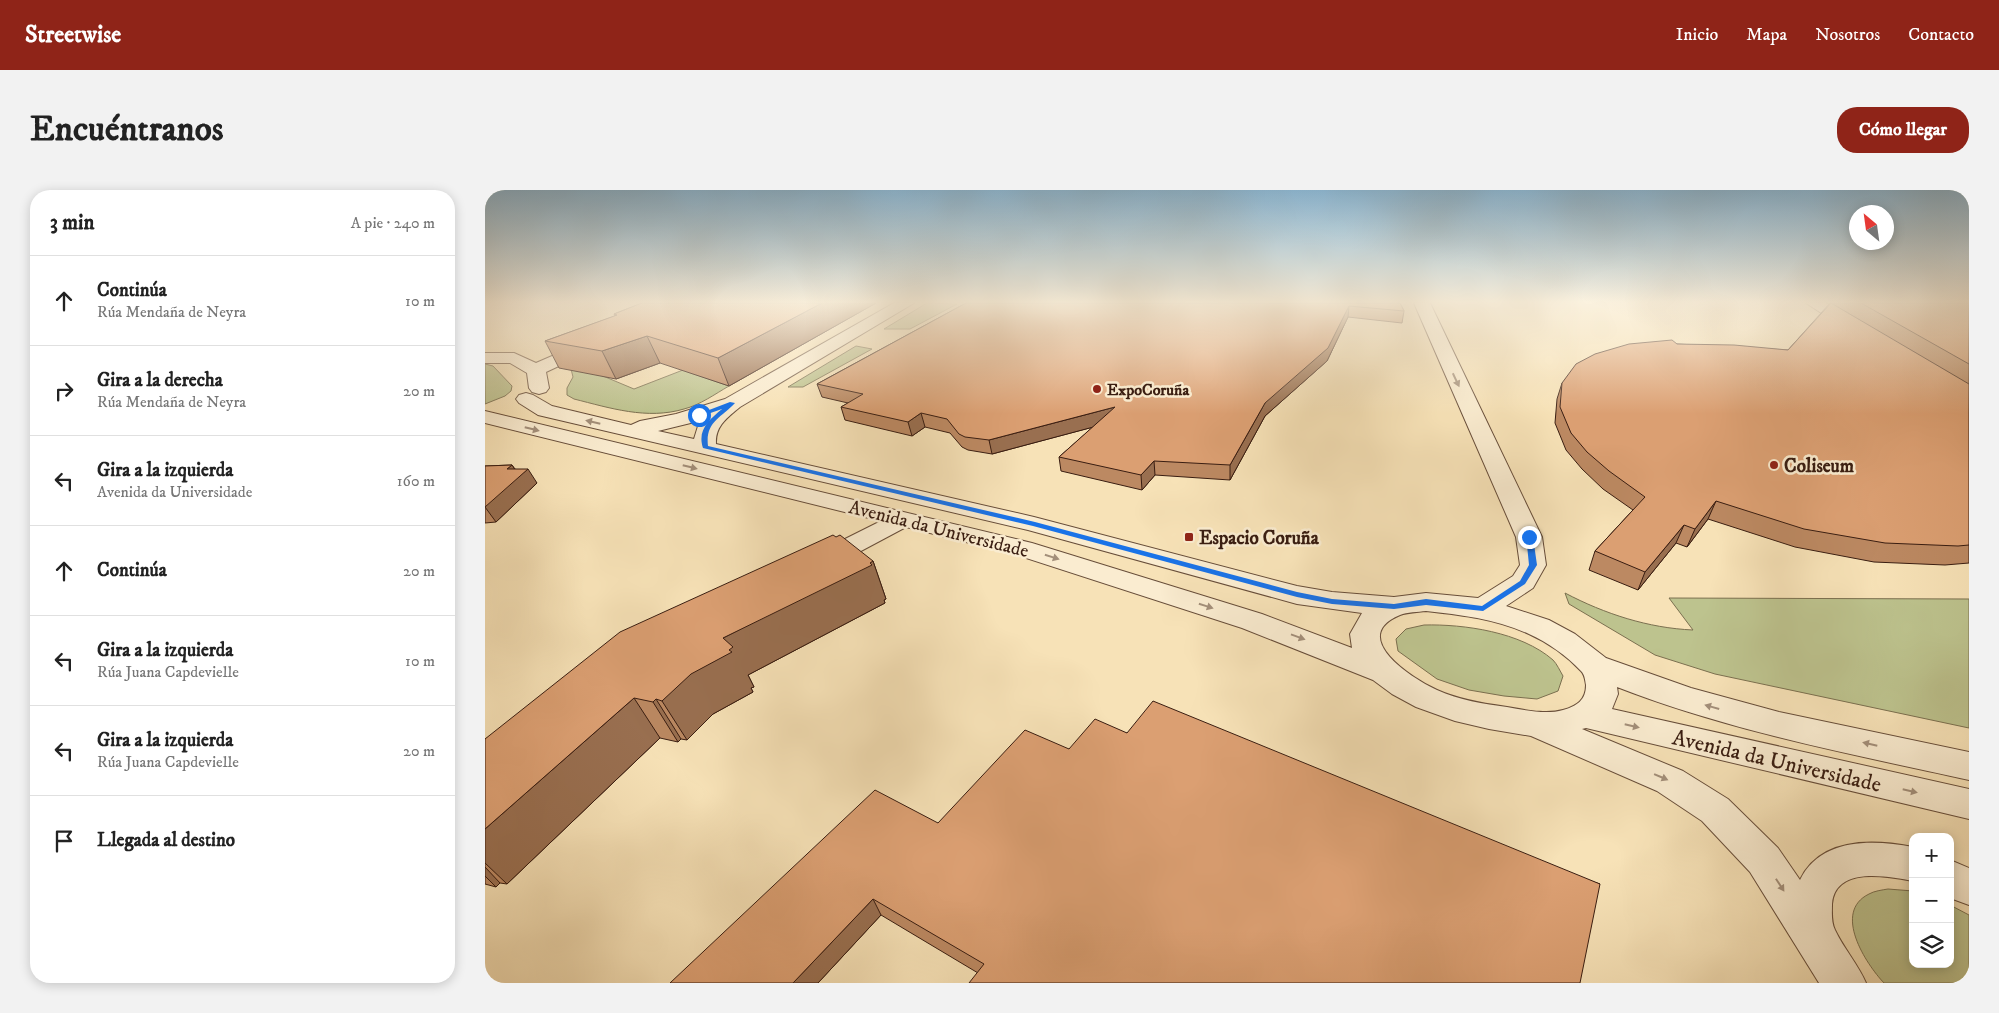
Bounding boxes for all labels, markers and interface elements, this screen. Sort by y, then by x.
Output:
text: Streetwise [25,20,121,50]
text: Inicio [1676,24,1718,46]
text: Mapa [1746,24,1787,46]
text: Nosotros [1815,24,1880,46]
text: Contacto [1908,24,1974,46]
button: Cómo llegar [1837,107,1969,153]
text: Encuéntranos [30,108,224,152]
north arrow [1849,205,1894,250]
text: 3 min [50,210,95,236]
text: A pie · 240 m [351,213,435,233]
text: Continúa [97,279,167,302]
icon: ahead [50,287,78,315]
text: 10 m [405,291,435,311]
text: Rúa Mendaña de Neyra [97,302,246,322]
text: Gira a la derecha [97,369,223,392]
one-way arrow [1452,373,1460,387]
icon: right [50,377,78,405]
place label: ExpoCoruña [1107,380,1190,400]
text: 20 m [403,381,435,401]
marker: ExpoCoruña [1091,383,1103,395]
text: Rúa Mendaña de Neyra [97,392,246,412]
route start [688,404,711,427]
one-way arrow [585,418,600,426]
one-way arrow [525,425,540,433]
place label: Coliseum [1784,455,1855,478]
text: Gira a la izquierda [97,459,233,482]
marker: Coliseum [1768,459,1780,471]
one-way arrow [683,463,698,471]
icon: left [50,467,78,495]
text: 160 m [397,471,435,491]
text: Avenida da Universidade [97,482,252,502]
street label: Avenida da Universidade [846,496,1031,563]
route end [1518,526,1541,549]
place label: Espacio Coruña [1199,527,1320,550]
marker: Espacio Coruña [1183,531,1195,543]
one-way arrow [1044,554,1059,561]
icon: ahead [50,557,78,585]
text: Continúa [97,559,167,582]
text: 20 m [403,561,435,581]
one-way arrow [1199,603,1214,611]
one-way arrow [1291,633,1306,641]
text: Gira a la izquierda [97,639,233,662]
icon: left [50,647,78,675]
text: 10 m [405,651,435,671]
text: Rúa Juana Capdevielle [97,662,239,682]
one-way arrow [1704,702,1719,710]
one-way arrow [1625,722,1640,730]
street label: Avenida da Universidade [1670,724,1884,799]
text: Gira a la izquierda [97,729,233,752]
icon: left [50,737,78,765]
one-way arrow [1863,740,1878,748]
text: 20 m [403,741,435,761]
text: Rúa Juana Capdevielle [97,752,239,772]
one-way arrow [1654,774,1669,782]
one-way arrow [1902,787,1917,795]
icon: arrive [50,827,78,855]
text: Llegada al destino [97,829,235,852]
map controls [1909,833,1954,968]
button: + [1909,833,1954,878]
one-way arrow [1775,878,1785,892]
button: − [1909,878,1954,923]
button: layers [1909,923,1954,968]

